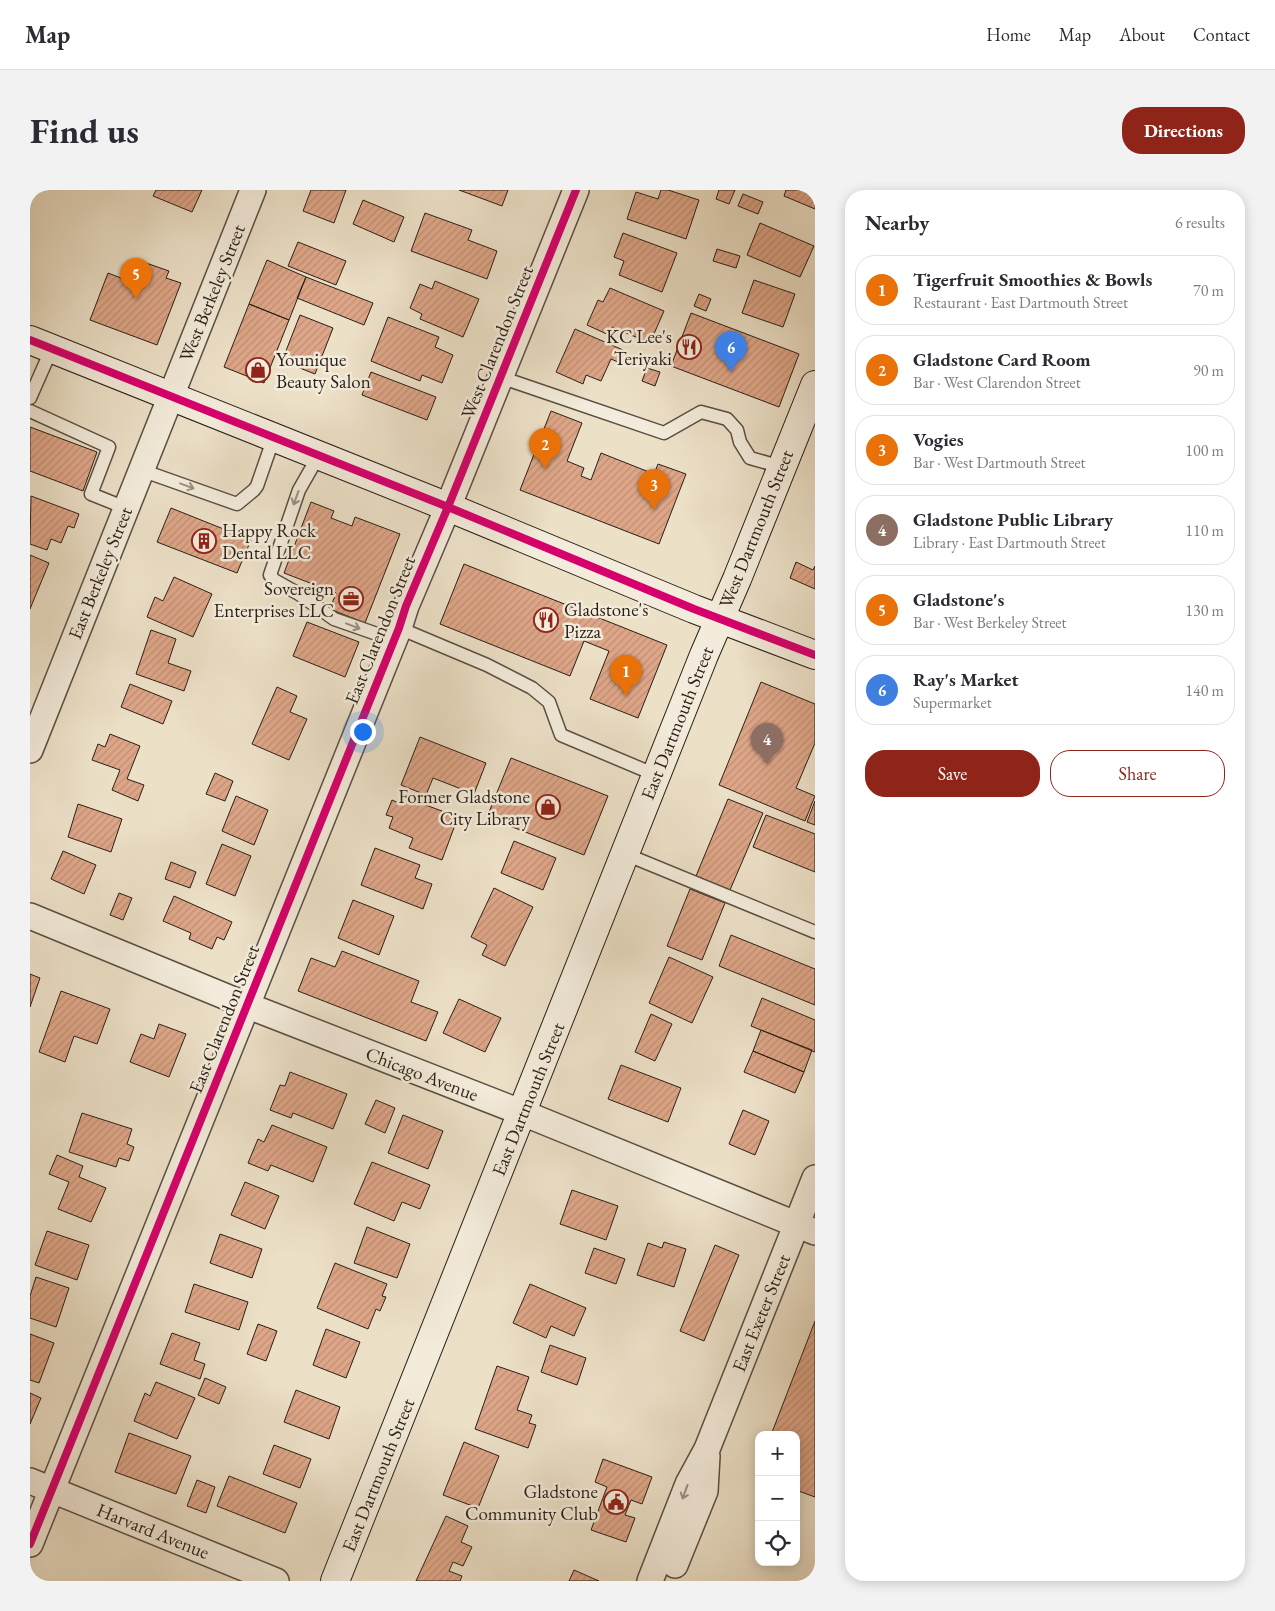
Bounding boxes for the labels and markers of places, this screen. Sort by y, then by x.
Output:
pin: 5 [120,258,152,299]
place label: KC Lee's Teriyaki [606,324,672,371]
pin: 6 [715,331,747,372]
restaurant icon: KC Lee's Teriyaki [676,334,702,360]
place label: Younique Beauty Salon [276,347,371,394]
shop icon: Younique Beauty Salon [245,357,271,383]
pin: 2 [529,428,561,469]
pin: 3 [638,469,670,510]
place label: Happy Rock Dental LLC [222,518,317,565]
building icon: Happy Rock Dental LLC [191,528,217,554]
place label: Sovereign Enterprises LLC [214,576,334,623]
office icon: Sovereign Enterprises LLC [338,586,364,612]
place label: Gladstone's Pizza [564,597,649,644]
restaurant icon: Gladstone's Pizza [533,607,559,633]
pin: 1 [610,655,642,696]
pin: 4 [751,723,783,764]
place label: Former Gladstone City Library [398,784,531,831]
shop icon: Former Gladstone City Library [535,794,561,820]
place label: Gladstone Community Club [465,1479,598,1526]
public building icon: Gladstone Community Club [603,1489,629,1515]

